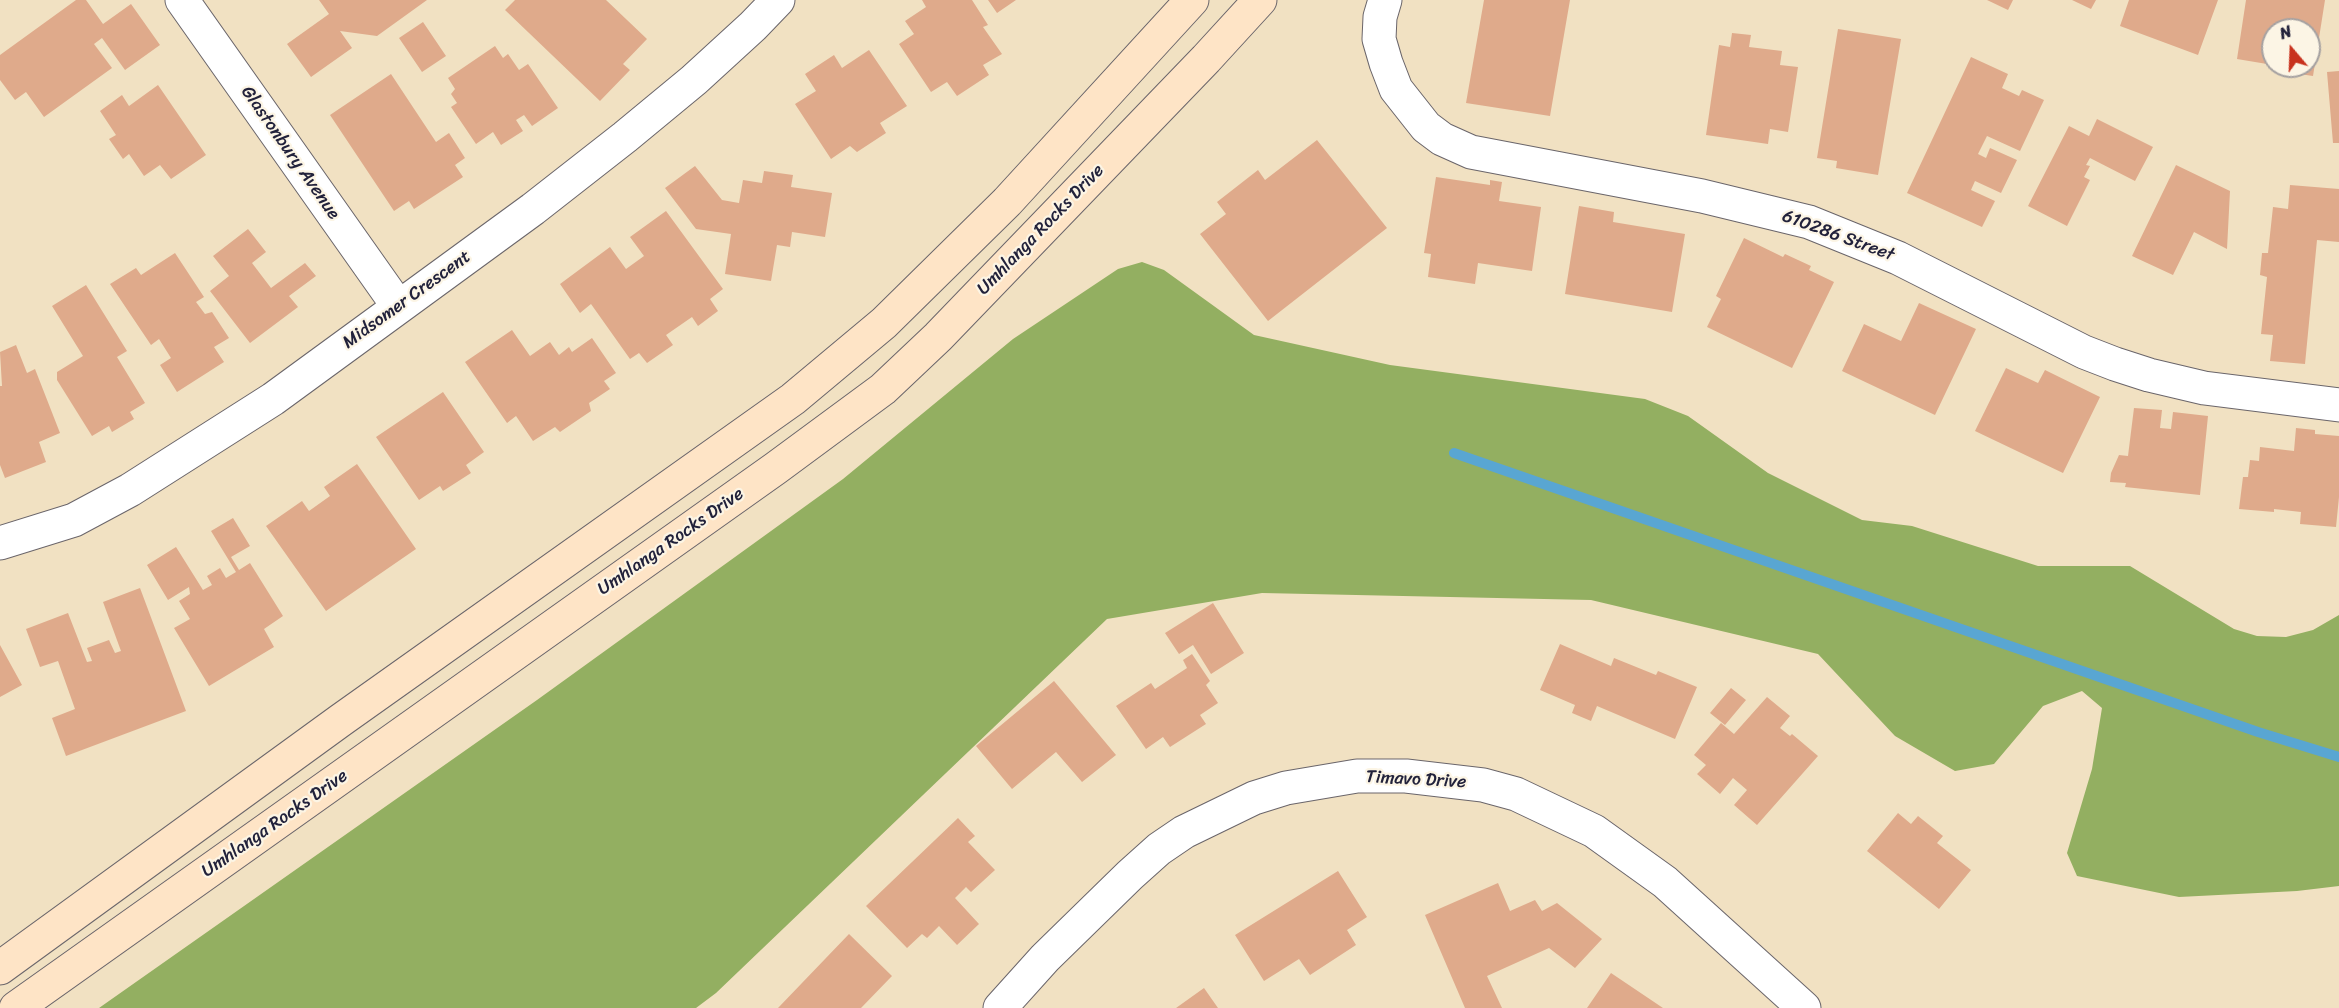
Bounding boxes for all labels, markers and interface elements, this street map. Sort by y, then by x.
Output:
text: N [2276,17,2296,48]
north arrow [2261,18,2321,78]
street label: Glastonbury Avenue [236,82,344,224]
street label: Umhlanga Rocks Drive [973,160,1109,300]
street label: 610286 Street [1779,206,1897,266]
street label: Midsomer Crescent [339,246,475,354]
street label: Umhlanga Rocks Drive [594,483,748,601]
street label: Umhlanga Rocks Drive [198,765,352,883]
street label: Timavo Drive [1365,767,1467,793]

